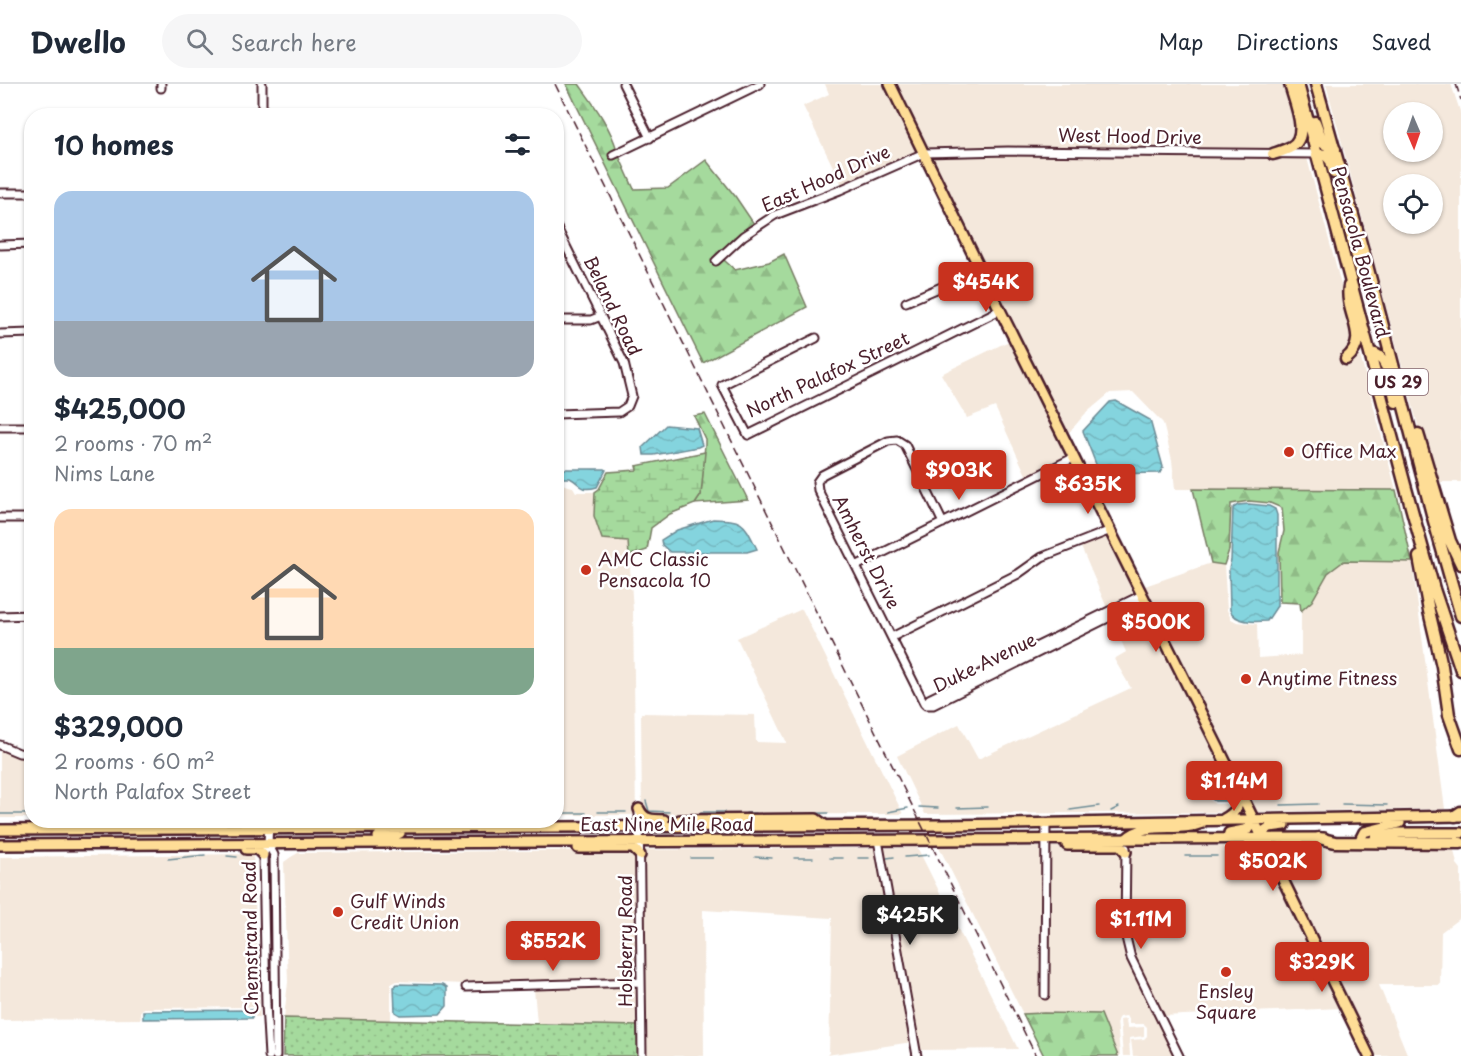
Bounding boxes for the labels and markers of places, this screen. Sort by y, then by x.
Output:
pin: $454K [944,262,1028,313]
place label: Office Max [1301,437,1397,464]
marker: Office Max [1282,445,1296,459]
pin: $903K [917,450,1001,501]
pin: $635K [1046,464,1130,515]
place label: AMC Classic Pensacola 10 [598,545,711,593]
marker: AMC Classic Pensacola 10 [579,563,593,577]
pin: $500K [1114,602,1198,653]
place label: Anytime Fitness [1258,664,1397,691]
marker: Anytime Fitness [1239,672,1253,686]
pin: $1.14M [1185,761,1283,812]
pin: $502K [1231,841,1315,892]
place label: Gulf Winds Credit Union [350,887,459,935]
pin: $425K [868,895,952,946]
pin: $1.11M [1092,899,1190,950]
marker: Gulf Winds Credit Union [331,905,345,919]
pin: $552K [511,921,595,972]
pin: $329K [1280,942,1364,993]
marker: Ensley Square [1219,965,1233,979]
place label: Ensley Square [1195,977,1257,1025]

